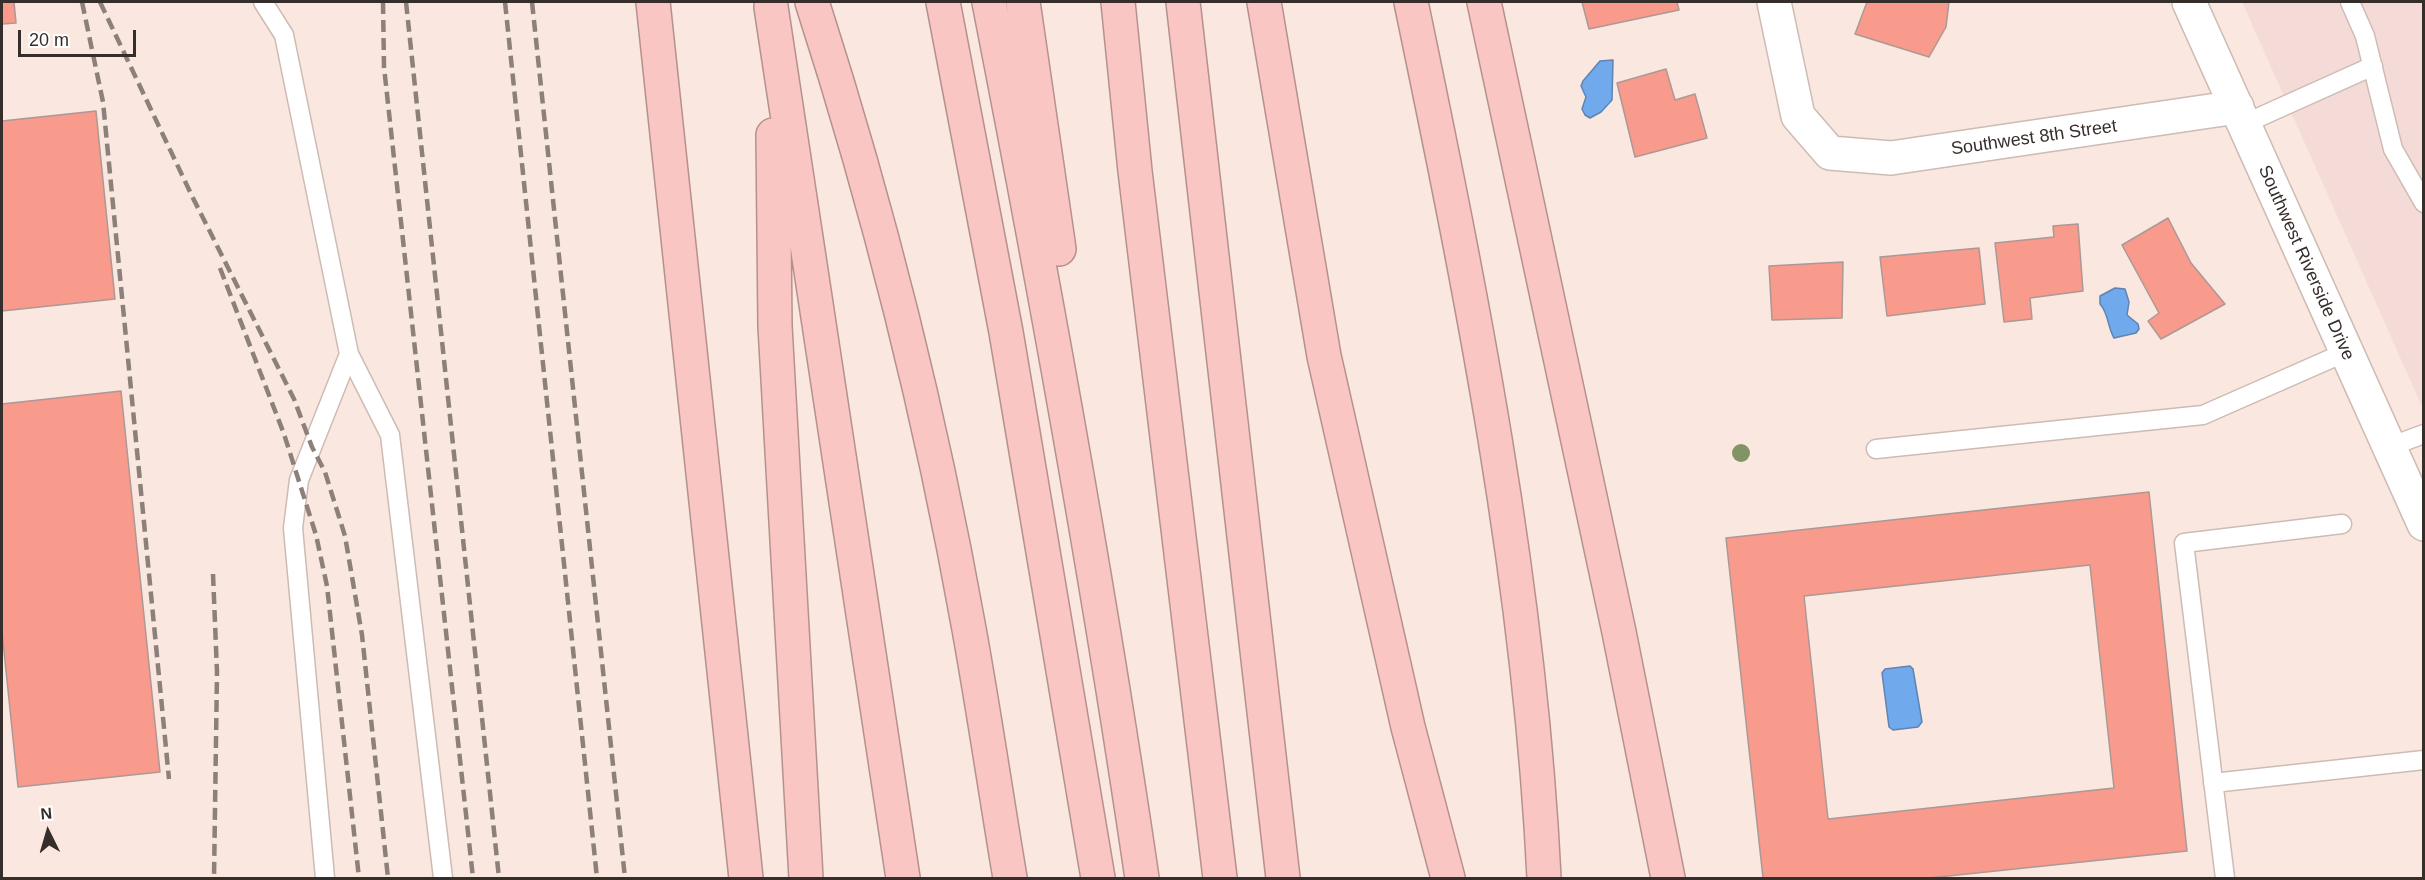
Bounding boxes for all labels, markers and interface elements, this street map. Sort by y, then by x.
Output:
scale bar [21,18,140,56]
text: 20 m [29,30,69,50]
street label: Southwest 8th Street [1950,116,2118,160]
street label: Southwest Riverside Drive [2253,162,2359,364]
north arrow [18,802,78,862]
text: N [40,805,53,823]

